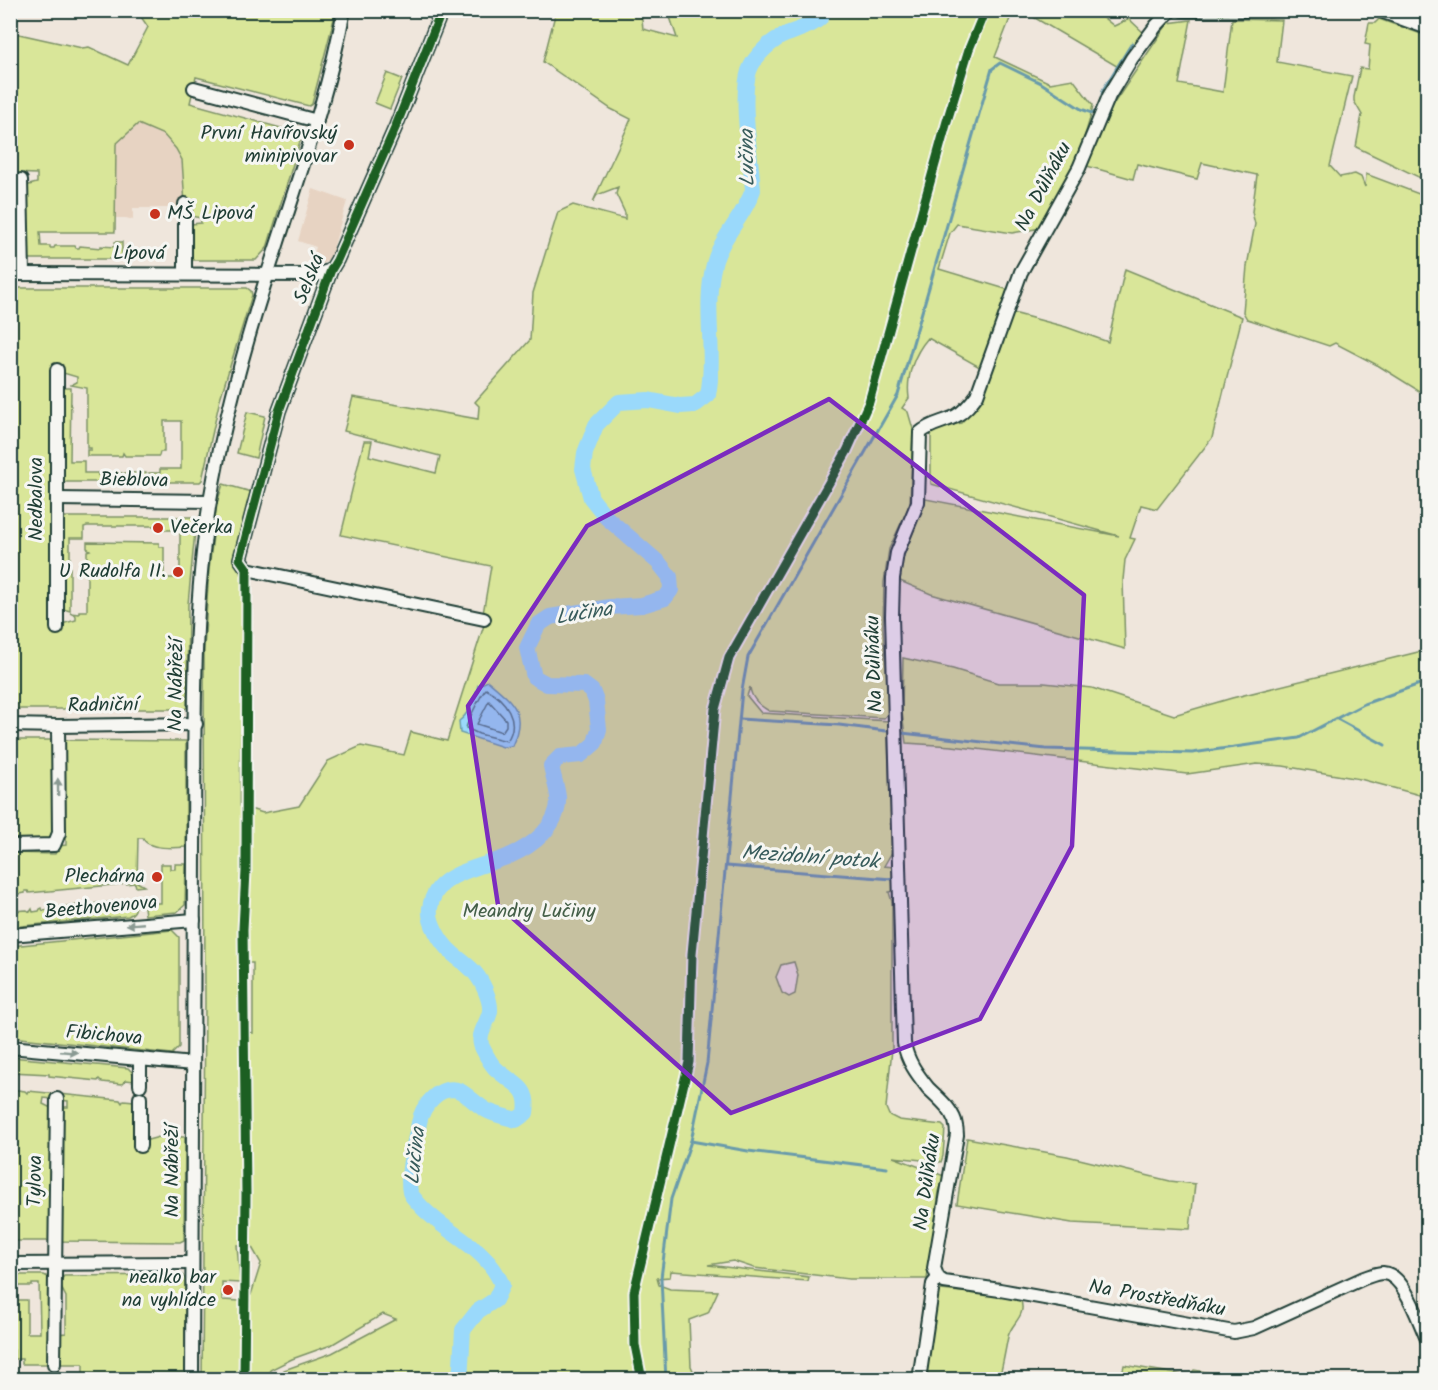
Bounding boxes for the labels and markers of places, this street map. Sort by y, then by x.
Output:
place label: První Havířovský minipivovar [201,118,339,173]
marker: První Havířovský minipivovar [342,138,356,152]
place label: MŠ Lipová [167,198,255,230]
marker: MŠ Lipová [148,207,162,221]
place label: Večerka [170,512,233,544]
marker: Večerka [151,521,165,535]
place label: U Rudolfa II. [59,556,166,588]
marker: U Rudolfa II. [171,565,185,579]
place label: Plechárna [65,861,145,893]
marker: Plechárna [150,870,164,884]
place label: nealko bar na vyhlídce [122,1262,217,1317]
marker: nealko bar na vyhlídce [221,1283,235,1297]

